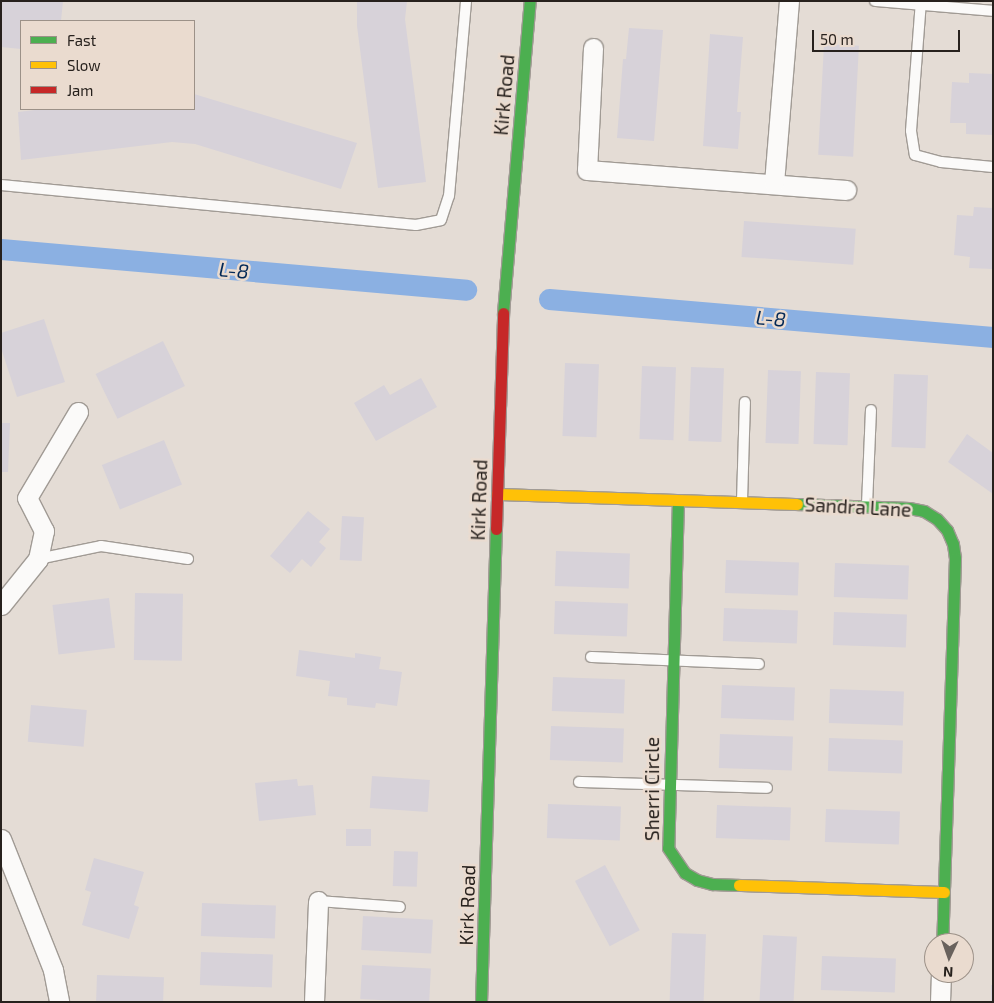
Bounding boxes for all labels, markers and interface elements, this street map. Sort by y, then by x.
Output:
legend [20,20,195,110]
scale bar [814,20,962,52]
text: 50 m [820,30,854,48]
text: Fast [67,31,96,49]
street label: Kirk Road [489,54,519,136]
text: Slow [67,56,101,74]
text: Jam [67,81,93,99]
water label: L-8 [218,257,250,283]
water label: L-8 [755,305,787,331]
street label: Kirk Road [466,459,492,541]
street label: Sandra Lane [804,493,912,521]
street label: Sherri Circle [641,737,663,841]
street label: Kirk Road [454,864,480,946]
north arrow [924,933,974,983]
text: N [943,964,954,981]

